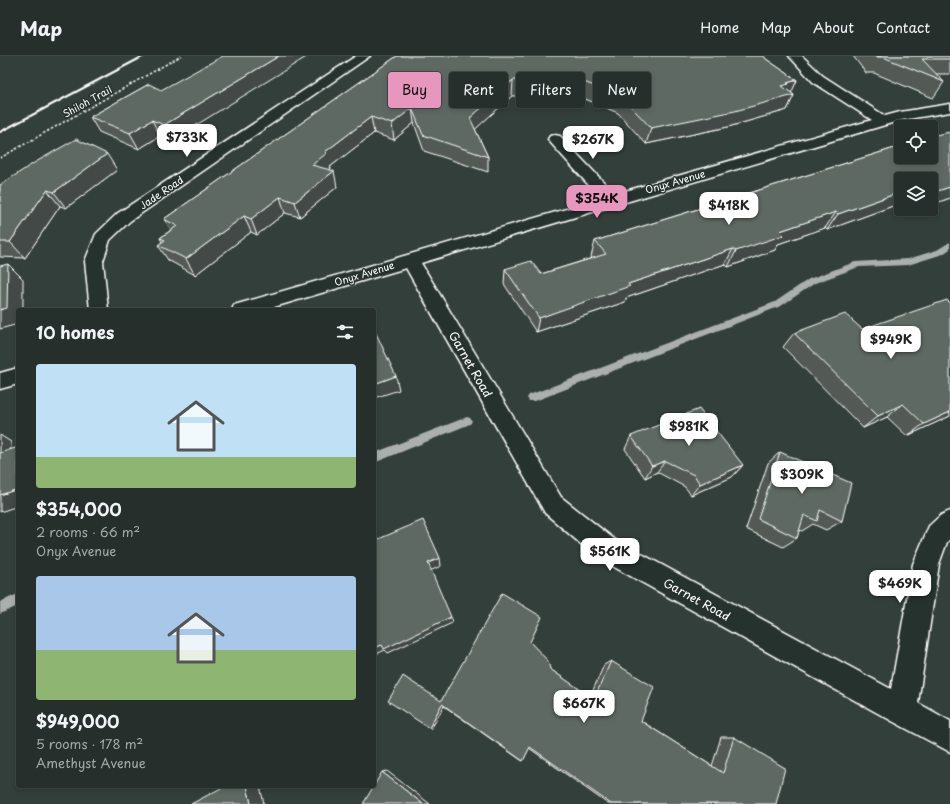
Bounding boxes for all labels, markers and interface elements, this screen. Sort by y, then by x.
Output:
text: Map [20,14,62,42]
text: Home [700,17,739,38]
text: Map [761,17,791,38]
text: About [813,17,854,38]
text: Contact [876,17,930,38]
chip: Buy [388,72,441,108]
chip: Rent [449,72,508,108]
chip: Filters [516,72,585,108]
chip: New [593,72,651,108]
street label: Shiloh Trail [60,81,115,121]
map controls [894,120,938,216]
button: locate [894,120,938,164]
pin: $733K [159,124,215,158]
pin: $267K [565,126,621,160]
text: $733K [166,127,208,146]
text: $267K [572,129,614,148]
street label: Onyx Avenue [643,165,708,198]
street label: Jade Road [136,172,186,212]
button: layers [894,172,938,216]
pin: $354K [569,185,625,219]
text: $354K [575,188,619,207]
pin: $418K [701,192,757,226]
text: $418K [708,195,750,214]
street label: Onyx Avenue [332,257,397,290]
text: 10 homes [36,319,114,345]
icon: filters [334,321,356,343]
pin: $949K [863,326,919,360]
street label: Garnet Road [445,327,497,401]
text: $949K [870,329,912,348]
icon: home [160,390,232,462]
pin: $981K [661,413,717,447]
text: $981K [669,416,709,435]
pin: $309K [774,461,830,495]
text: $309K [780,464,824,483]
text: $354,000 [36,496,122,522]
text: 2 rooms · 66 m² [36,522,140,541]
pin: $561K [582,538,638,572]
text: Onyx Avenue [36,541,116,560]
text: $561K [589,541,631,560]
pin: $469K [872,570,928,604]
street label: Garnet Road [660,573,734,625]
text: $469K [878,573,922,592]
icon: home [160,602,232,674]
pin: $667K [556,690,612,724]
text: $667K [563,693,605,712]
text: $949,000 [36,708,120,734]
text: 5 rooms · 178 m² [36,734,143,753]
text: Amethyst Avenue [36,753,146,772]

